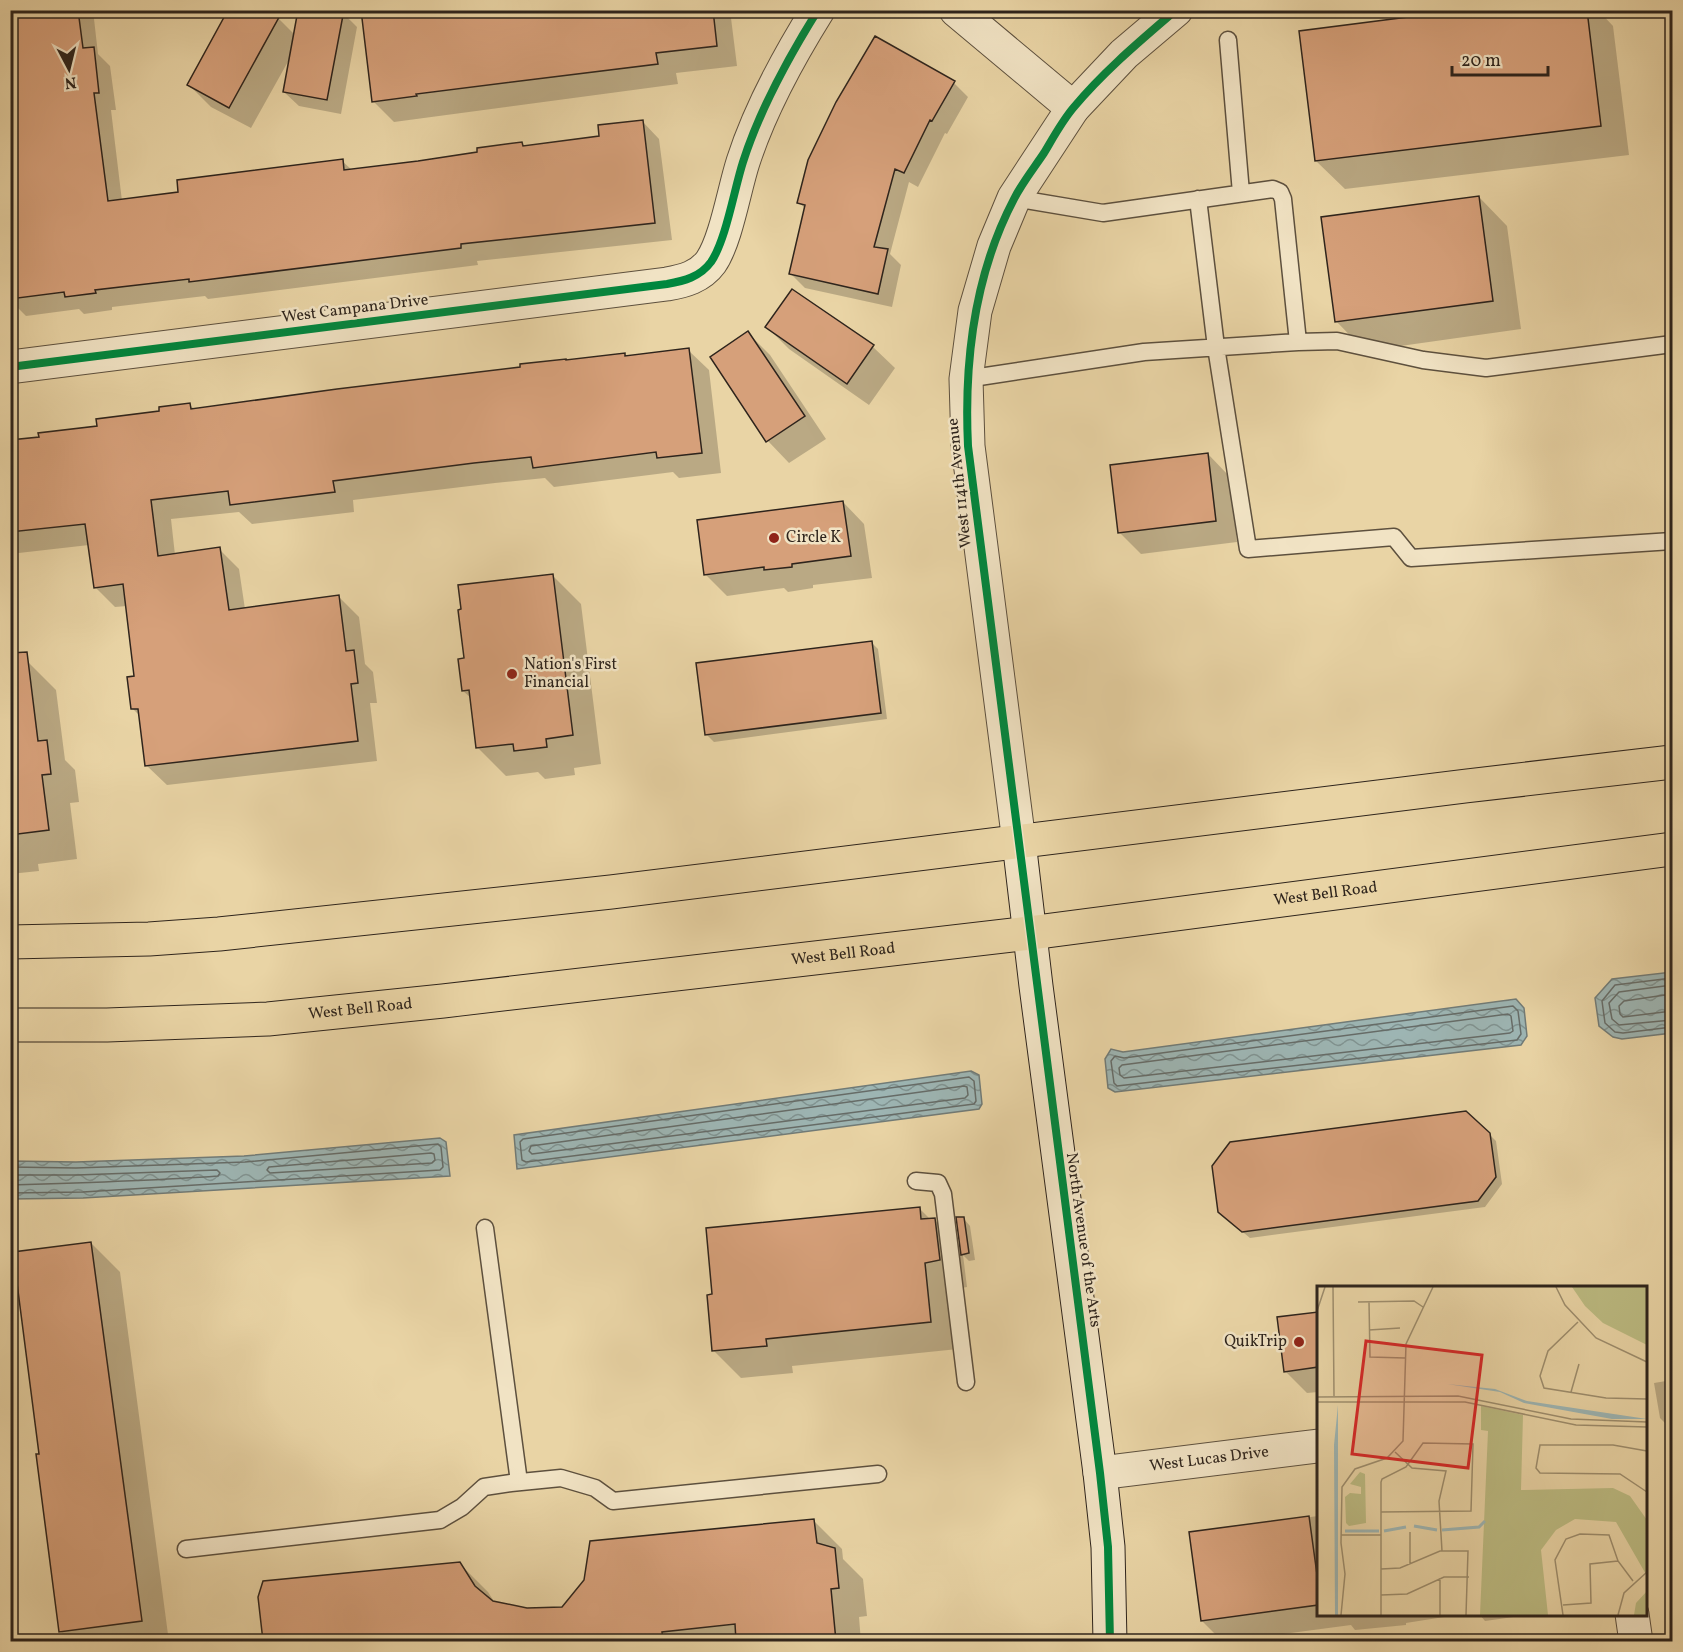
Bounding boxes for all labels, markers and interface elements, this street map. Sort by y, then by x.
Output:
north arrow [39,39,99,99]
scale bar [1452,39,1548,77]
text: 20 m [1461,49,1501,74]
text: N [63,70,78,94]
street label: West Campana Drive [280,289,430,329]
street label: West 114th Avenue [942,417,978,549]
place label: Circle K [786,527,841,549]
marker: Circle K [767,531,781,545]
place label: Nation's First Financial [524,654,617,694]
marker: Nation's First Financial [505,667,519,681]
street label: West Bell Road [1272,877,1379,912]
street label: West Bell Road [790,938,896,972]
street label: West Bell Road [307,993,414,1026]
street label: North Avenue of the Arts [1060,1151,1106,1329]
inset map [1317,1286,1647,1616]
place label: QuikTrip [1224,1331,1287,1353]
marker: QuikTrip [1292,1335,1306,1349]
street label: West Lucas Drive [1148,1441,1270,1478]

